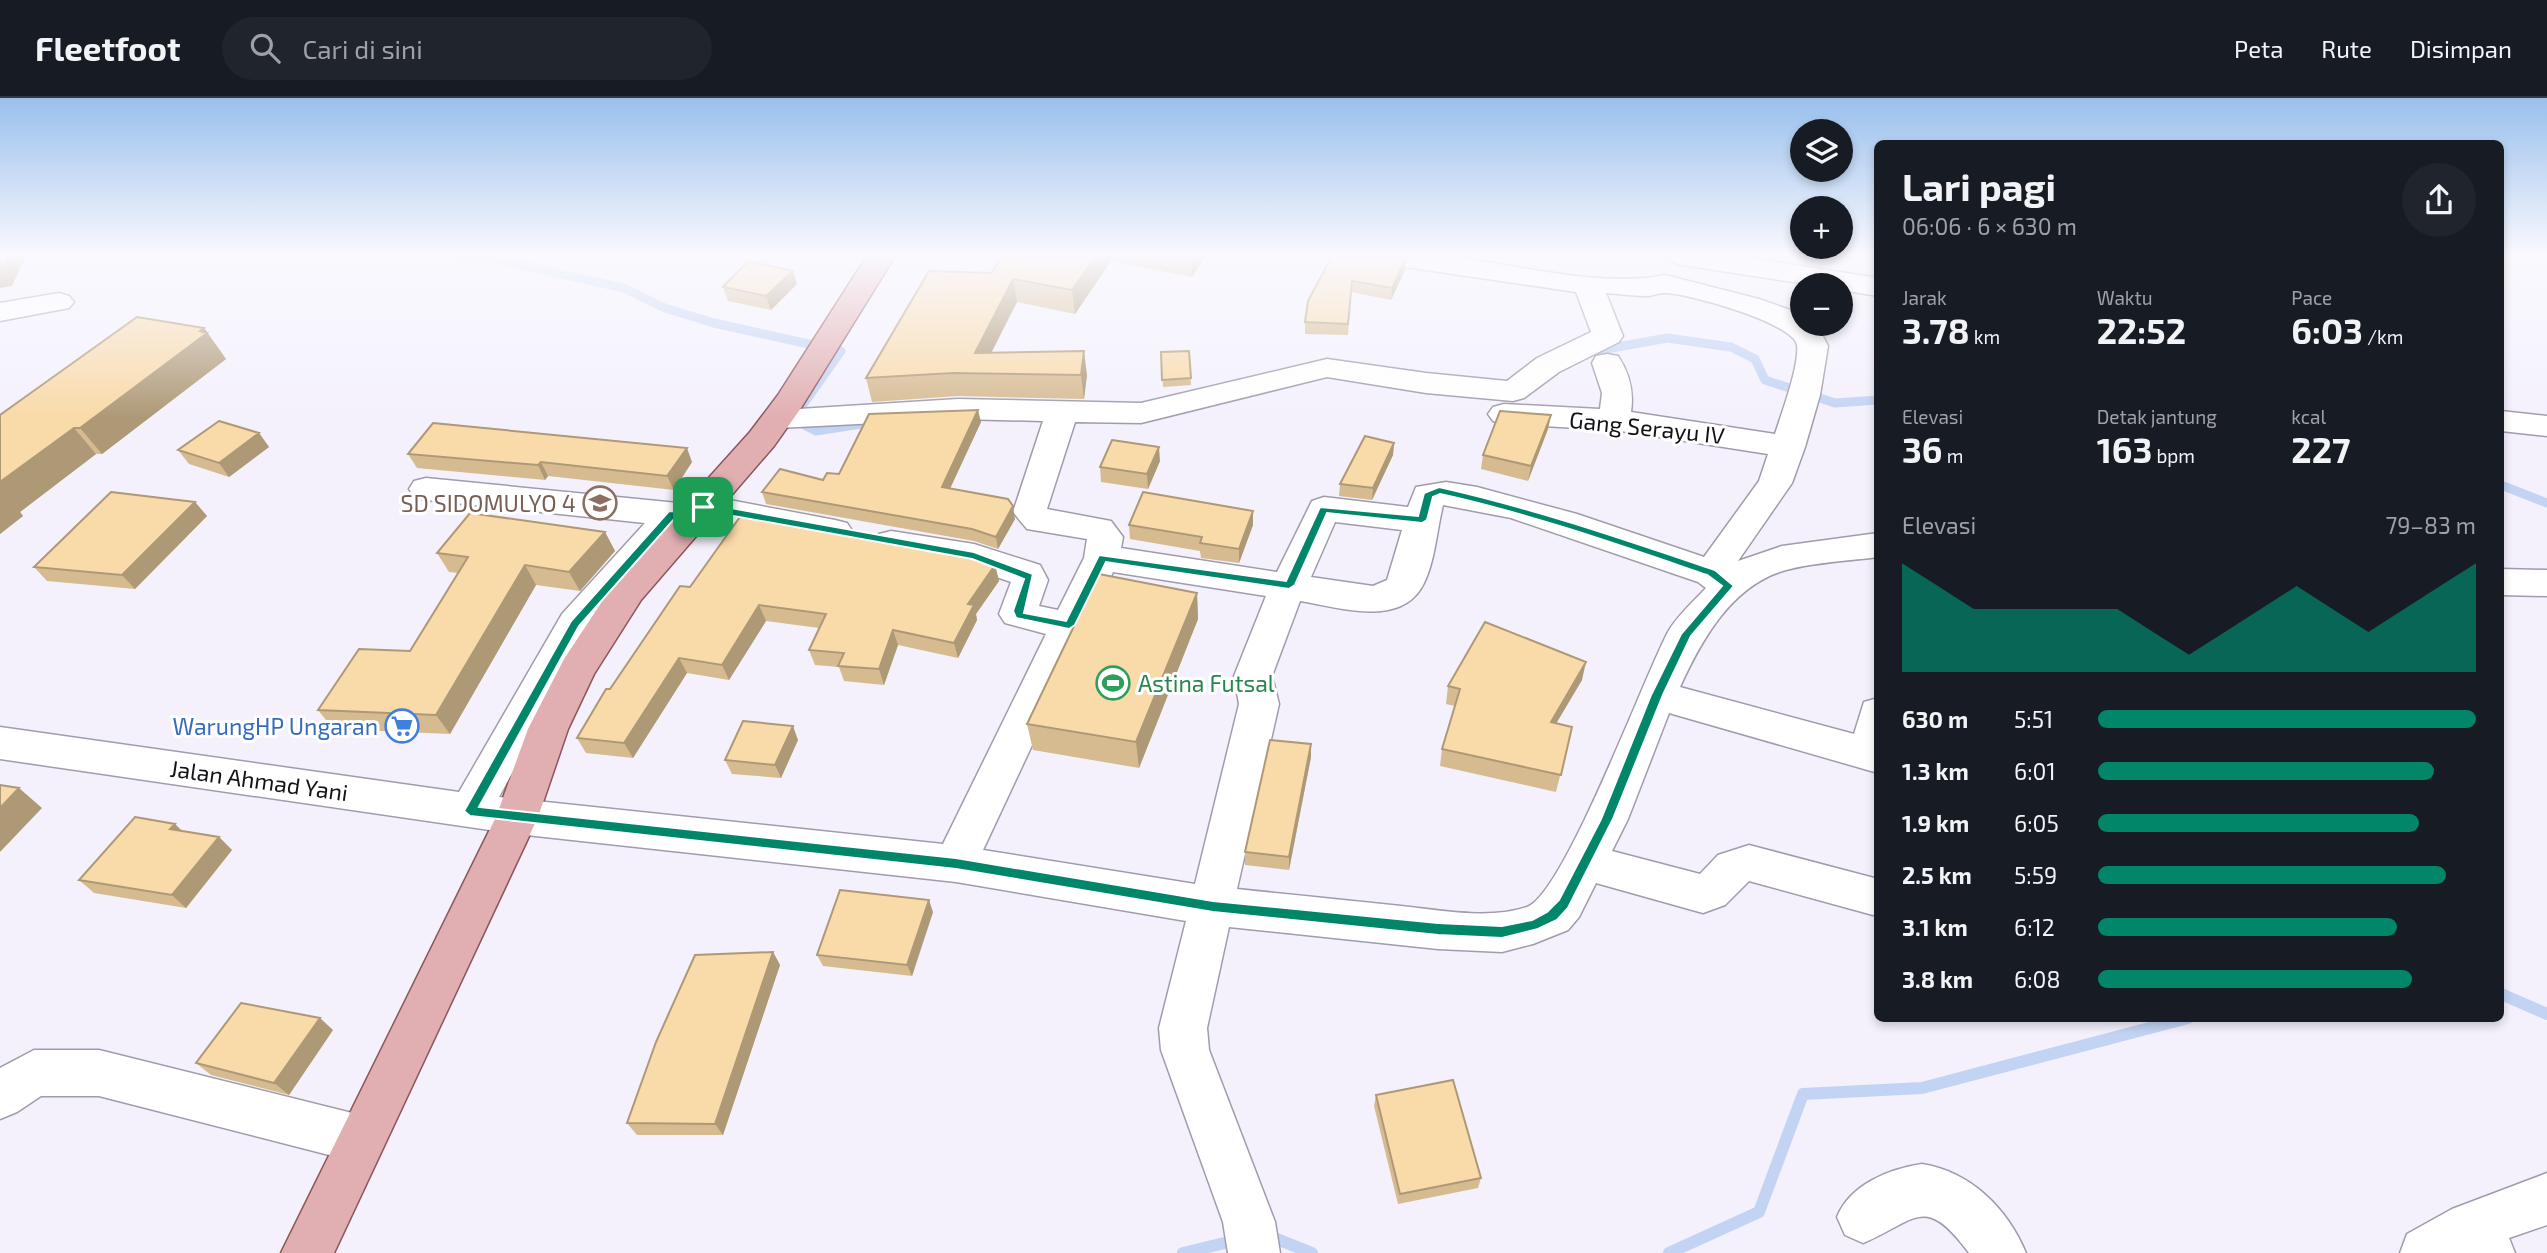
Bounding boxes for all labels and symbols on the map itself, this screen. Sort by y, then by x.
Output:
street label: Gang Serayu IV [1568,405,1726,449]
pin [673,477,733,537]
school or university icon: SD SIDOMULYO 4 [581,484,619,522]
place label: SD SIDOMULYO 4 [401,489,576,517]
sports icon: Astina Futsal [1094,664,1132,702]
place label: Astina Futsal [1138,669,1275,697]
supermarket icon: WarungHP Ungaran [383,707,421,745]
place label: WarungHP Ungaran [172,712,378,740]
street label: Jalan Ahmad Yani [168,754,350,806]

